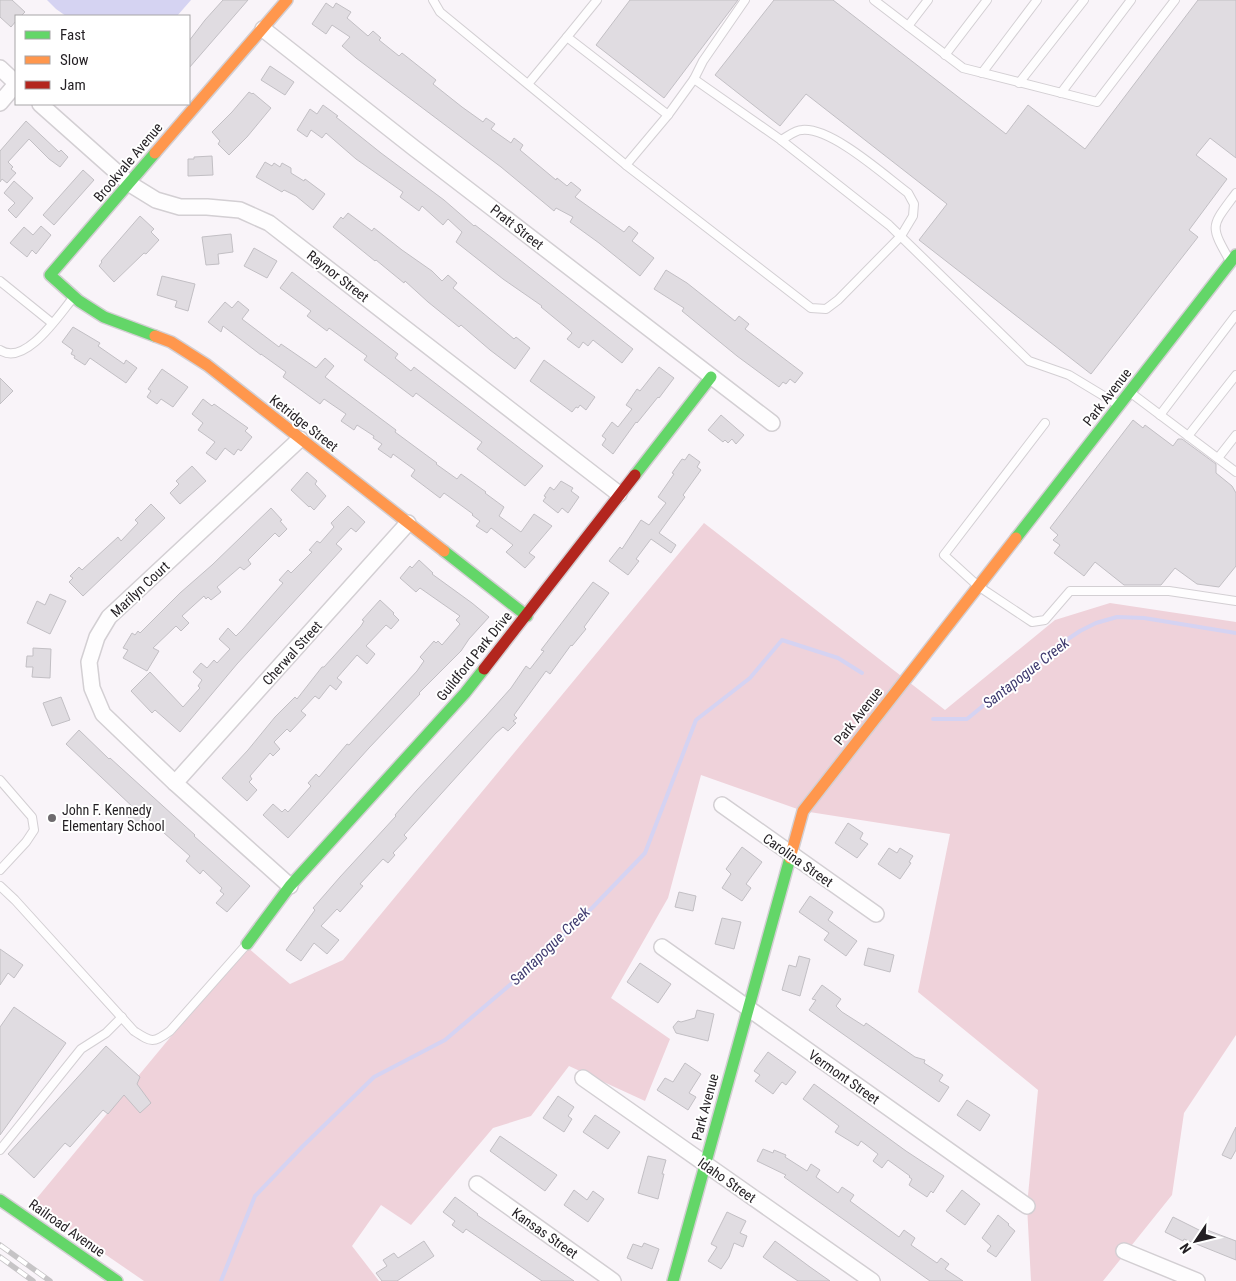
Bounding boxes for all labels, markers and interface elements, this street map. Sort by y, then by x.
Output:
legend [15,15,190,105]
text: Fast [60,26,85,44]
text: Slow [60,51,89,69]
text: Jam [60,76,86,94]
street label: Brookvale Avenue [90,119,166,205]
street label: Pratt Street [487,201,547,253]
street label: Raynor Street [304,247,372,305]
street label: Park Avenue [1080,365,1135,429]
street label: Ketridge Street [267,391,341,455]
street label: Marilyn Court [107,558,173,620]
street label: Guildford Park Drive [433,608,515,704]
street label: Cherwal Street [259,618,325,688]
water label: Santapogue Creek [979,633,1073,712]
street label: Park Avenue [831,684,886,748]
place label: John F. Kennedy Elementary School [62,802,165,834]
marker: John F. Kennedy Elementary School [46,812,58,824]
street label: Carolina Street [760,830,836,890]
water label: Santapogue Creek [506,903,594,989]
street label: Vermont Street [805,1047,883,1107]
street label: Park Avenue [688,1071,722,1142]
street label: Idaho Street [695,1154,759,1206]
street label: Railroad Avenue [26,1196,108,1260]
street label: Kansas Street [509,1204,581,1262]
north arrow [1171,1216,1221,1266]
text: N [1176,1240,1194,1257]

